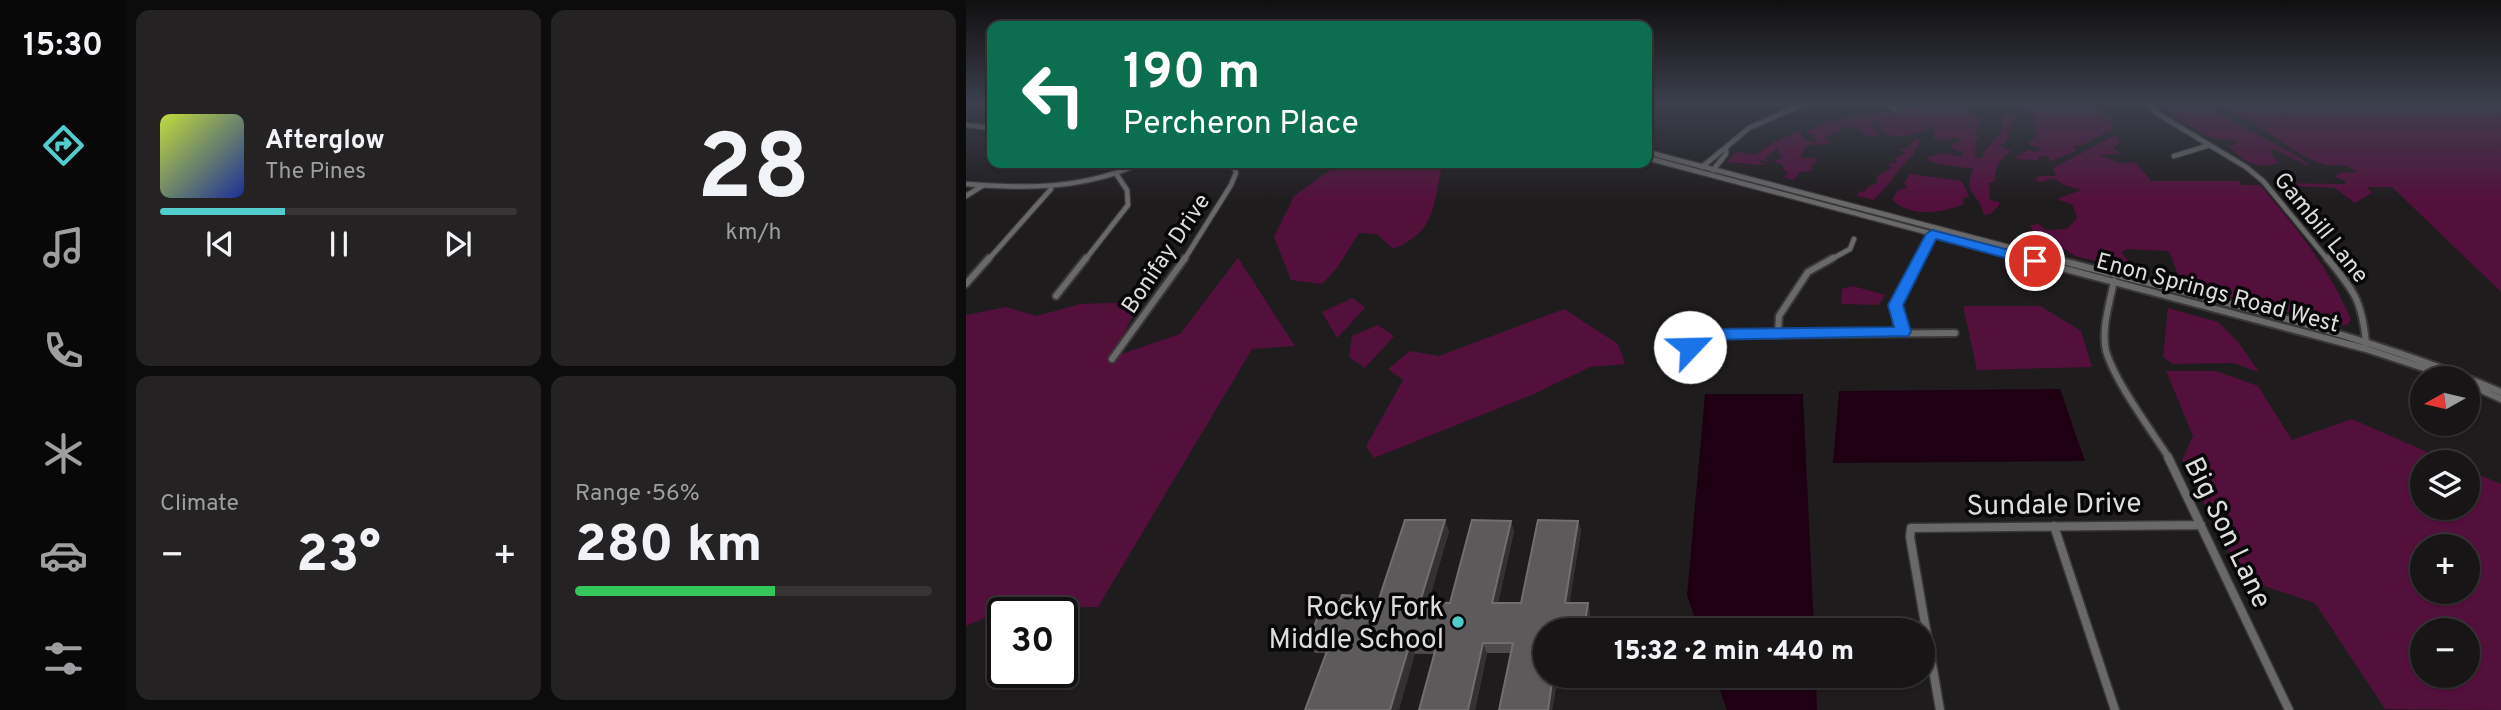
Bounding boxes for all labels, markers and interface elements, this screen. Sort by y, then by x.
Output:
text: 15:30 [23,27,103,67]
text: 190 m [1123,44,1260,106]
icon: left [1008,49,1099,140]
text: Percheron Place [1123,105,1359,145]
text: 28 [697,116,810,231]
icon: directions [39,121,88,170]
text: Afterglow [265,125,385,158]
text: The Pines [265,158,366,187]
street label: Gambill Lane [2266,167,2374,290]
street label: Bonifay Drive [1116,189,1218,320]
text: km/h [726,219,781,248]
icon: music [39,223,88,272]
icon: previous [201,225,239,263]
icon: pause [320,225,358,263]
icon: next [439,225,477,263]
pin [2005,231,2065,291]
icon: arrive [2016,242,2054,280]
street label: Enon Springs Road West [2093,248,2342,341]
position arrow [1653,310,1727,384]
icon: phone [39,326,88,375]
north arrow [2410,366,2480,436]
map controls [2410,366,2480,688]
icon: climate [39,429,88,478]
button: layers [2410,450,2480,520]
street label: Big Son Lane [2174,452,2278,615]
text: Range · 56% [575,480,700,509]
street label: Sundale Drive [1966,486,2142,526]
text: Climate [160,490,239,519]
text: 280 km [575,514,762,580]
text: 23° [296,524,381,590]
icon: car [39,531,88,580]
text: − [160,533,185,582]
text: + [492,533,517,582]
button: + [2410,534,2480,604]
place label: Rocky Fork Middle School [1268,591,1444,659]
speed limit sign: 30 [987,597,1078,688]
marker: Rocky Fork Middle School [1450,614,1466,630]
button: − [2410,618,2480,688]
icon: filters [39,634,88,683]
text: 15:32 · 2 min · 440 m [1614,636,1854,669]

